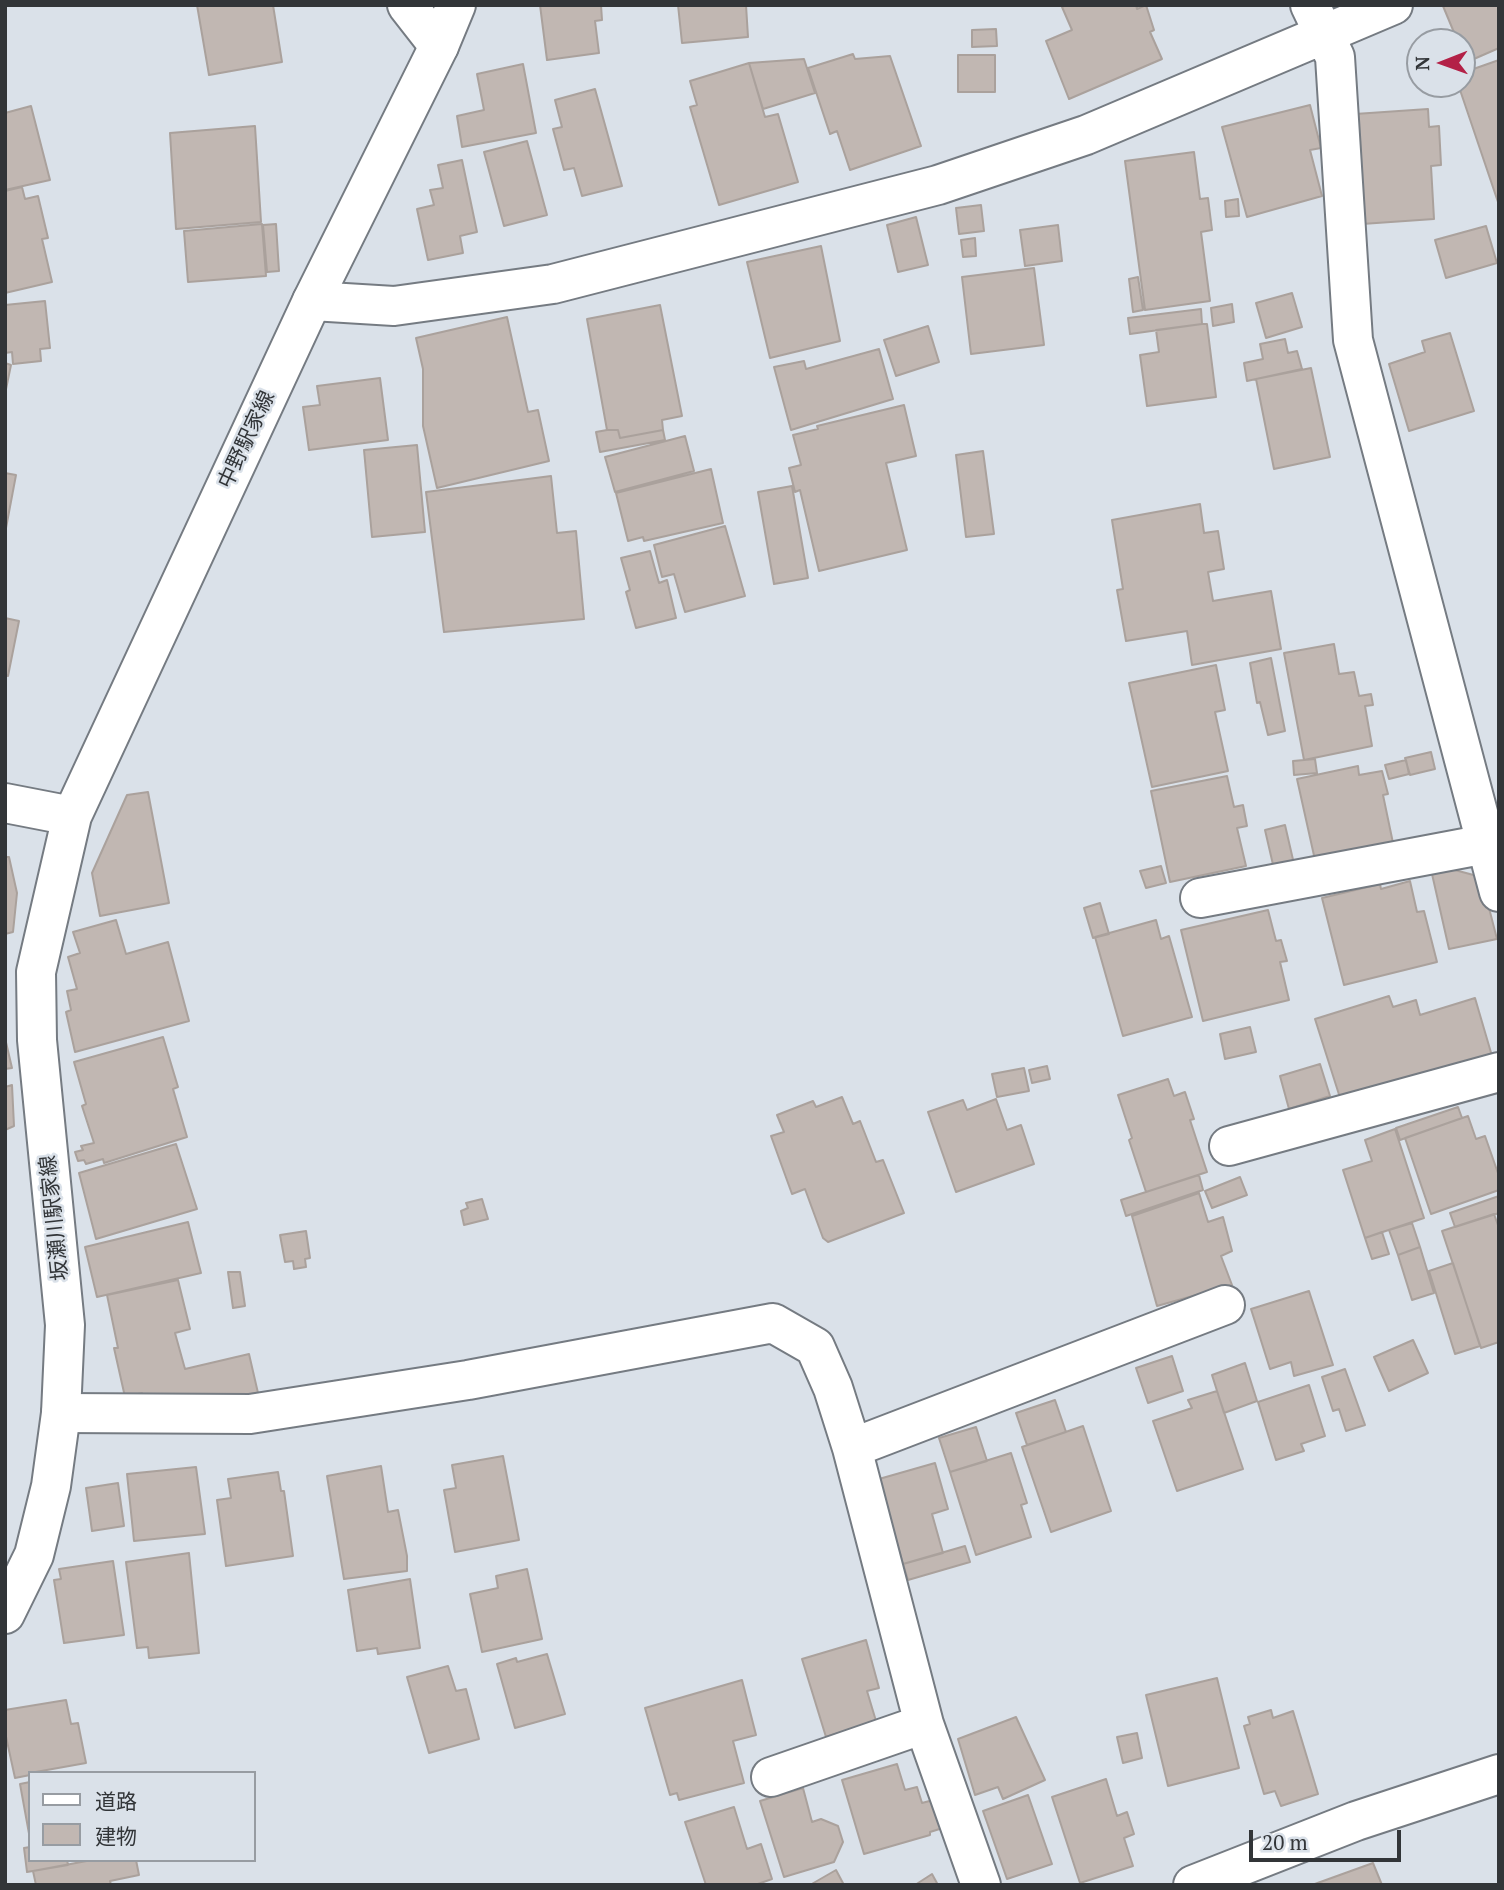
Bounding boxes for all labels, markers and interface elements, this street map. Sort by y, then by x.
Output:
north arrow [1406,28,1476,98]
text: N [1409,56,1434,71]
street label: 中野駅家線 [213,387,281,493]
street label: 坂瀬川駅家線 [36,1154,74,1282]
legend [28,1771,256,1862]
text: 道路 [95,1787,137,1815]
scale bar [1252,1816,1404,1860]
text: 建物 [95,1822,137,1850]
text: 20 m [1262,1828,1308,1856]

